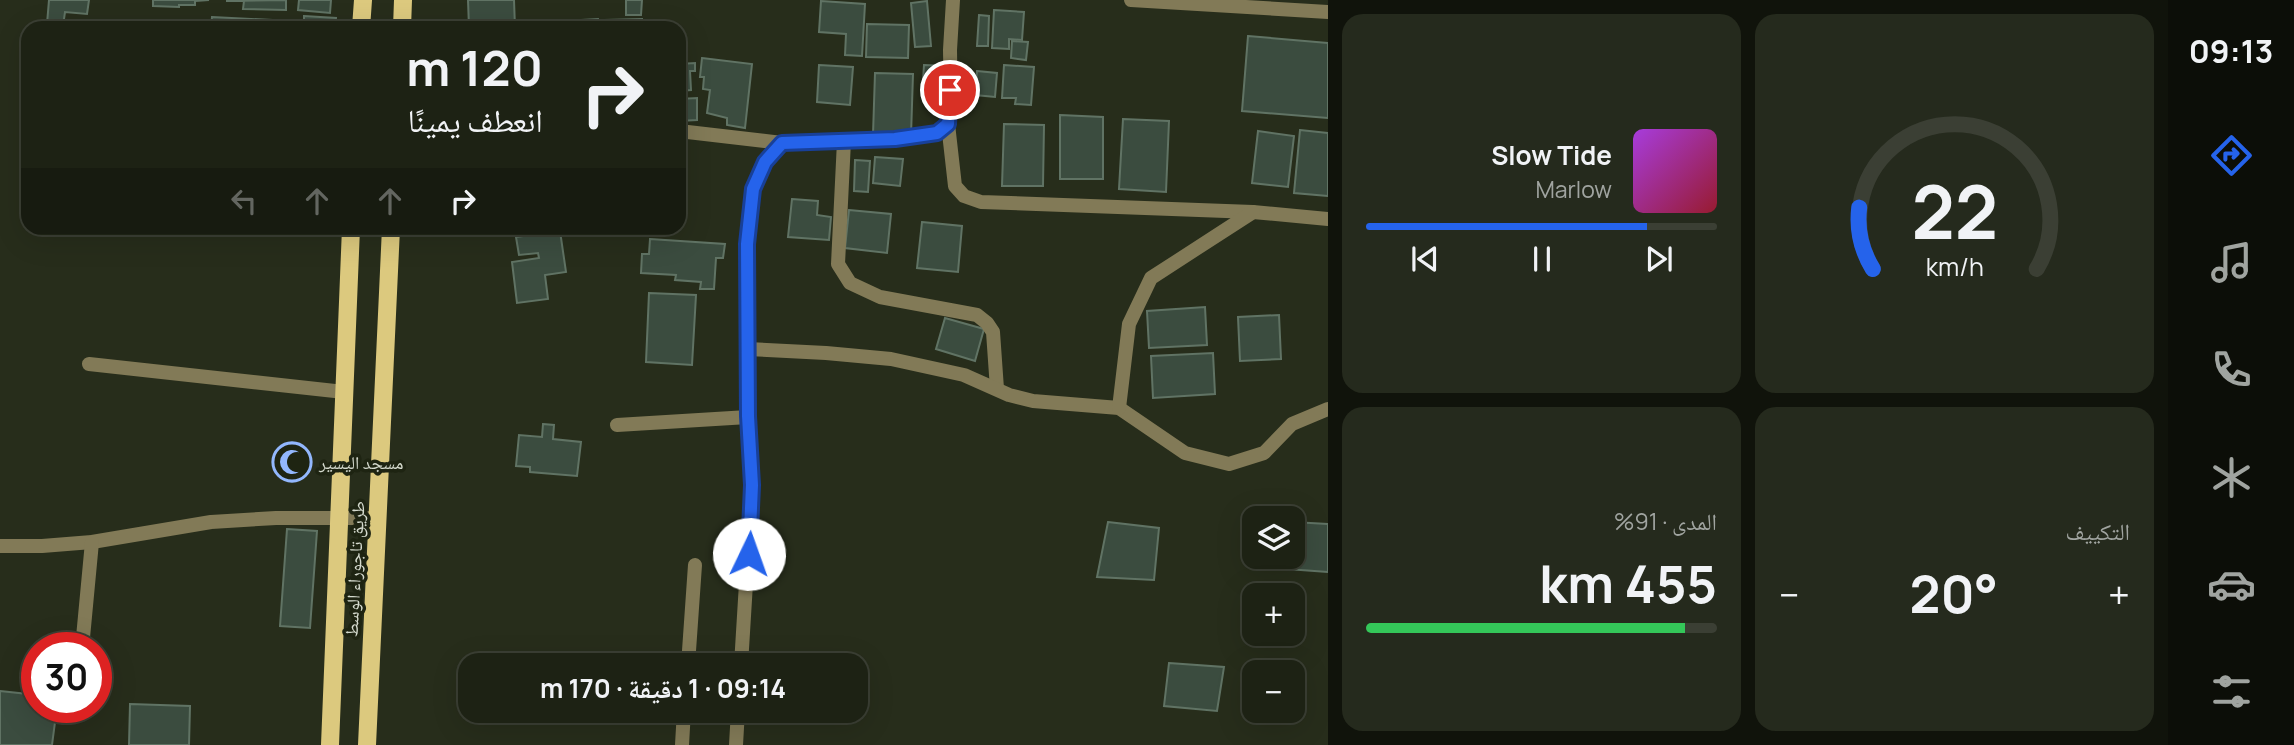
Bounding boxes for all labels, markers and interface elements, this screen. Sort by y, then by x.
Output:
text: 09:13 [2189,29,2273,73]
text: 120 m [406,34,543,101]
icon: right [567,49,658,140]
pin [920,60,980,120]
icon: arrive [931,71,969,109]
text: انعطف يمينًا [408,98,543,142]
icon: directions [2207,131,2256,180]
text: Slow Tide [1491,137,1612,173]
text: 22 [1911,162,1998,262]
text: Marlow [1535,173,1612,205]
icon: left [225,182,263,220]
icon: ahead [298,182,336,220]
icon: ahead [371,182,409,220]
icon: right [444,182,482,220]
icon: music [2207,238,2256,287]
icon: previous [1406,240,1444,278]
icon: pause [1523,240,1561,278]
icon: next [1640,240,1678,278]
text: km/h [1925,249,1984,284]
icon: phone [2207,345,2256,394]
mosque icon: مسجد اليسير [271,441,313,483]
place label: مسجد اليسير [318,450,404,474]
icon: climate [2207,453,2256,502]
street label: طريق تاجوراء الوسط [338,500,370,638]
text: المدى · 91% [1614,505,1717,537]
map controls [1242,506,1305,723]
button: layers [1242,506,1305,569]
text: التكييف [2065,515,2130,547]
position arrow [712,517,786,591]
text: 455 km [1539,548,1717,619]
text: 20° [1910,558,1998,629]
icon: car [2207,560,2256,609]
text: − [1779,568,1800,620]
text: + [2108,568,2130,620]
button: + [1242,583,1305,646]
speed limit sign: 30 [21,632,112,723]
button: − [1242,660,1305,723]
icon: filters [2207,667,2256,716]
text: 09:14 · 1 دقيقة · 170 m [540,670,786,706]

